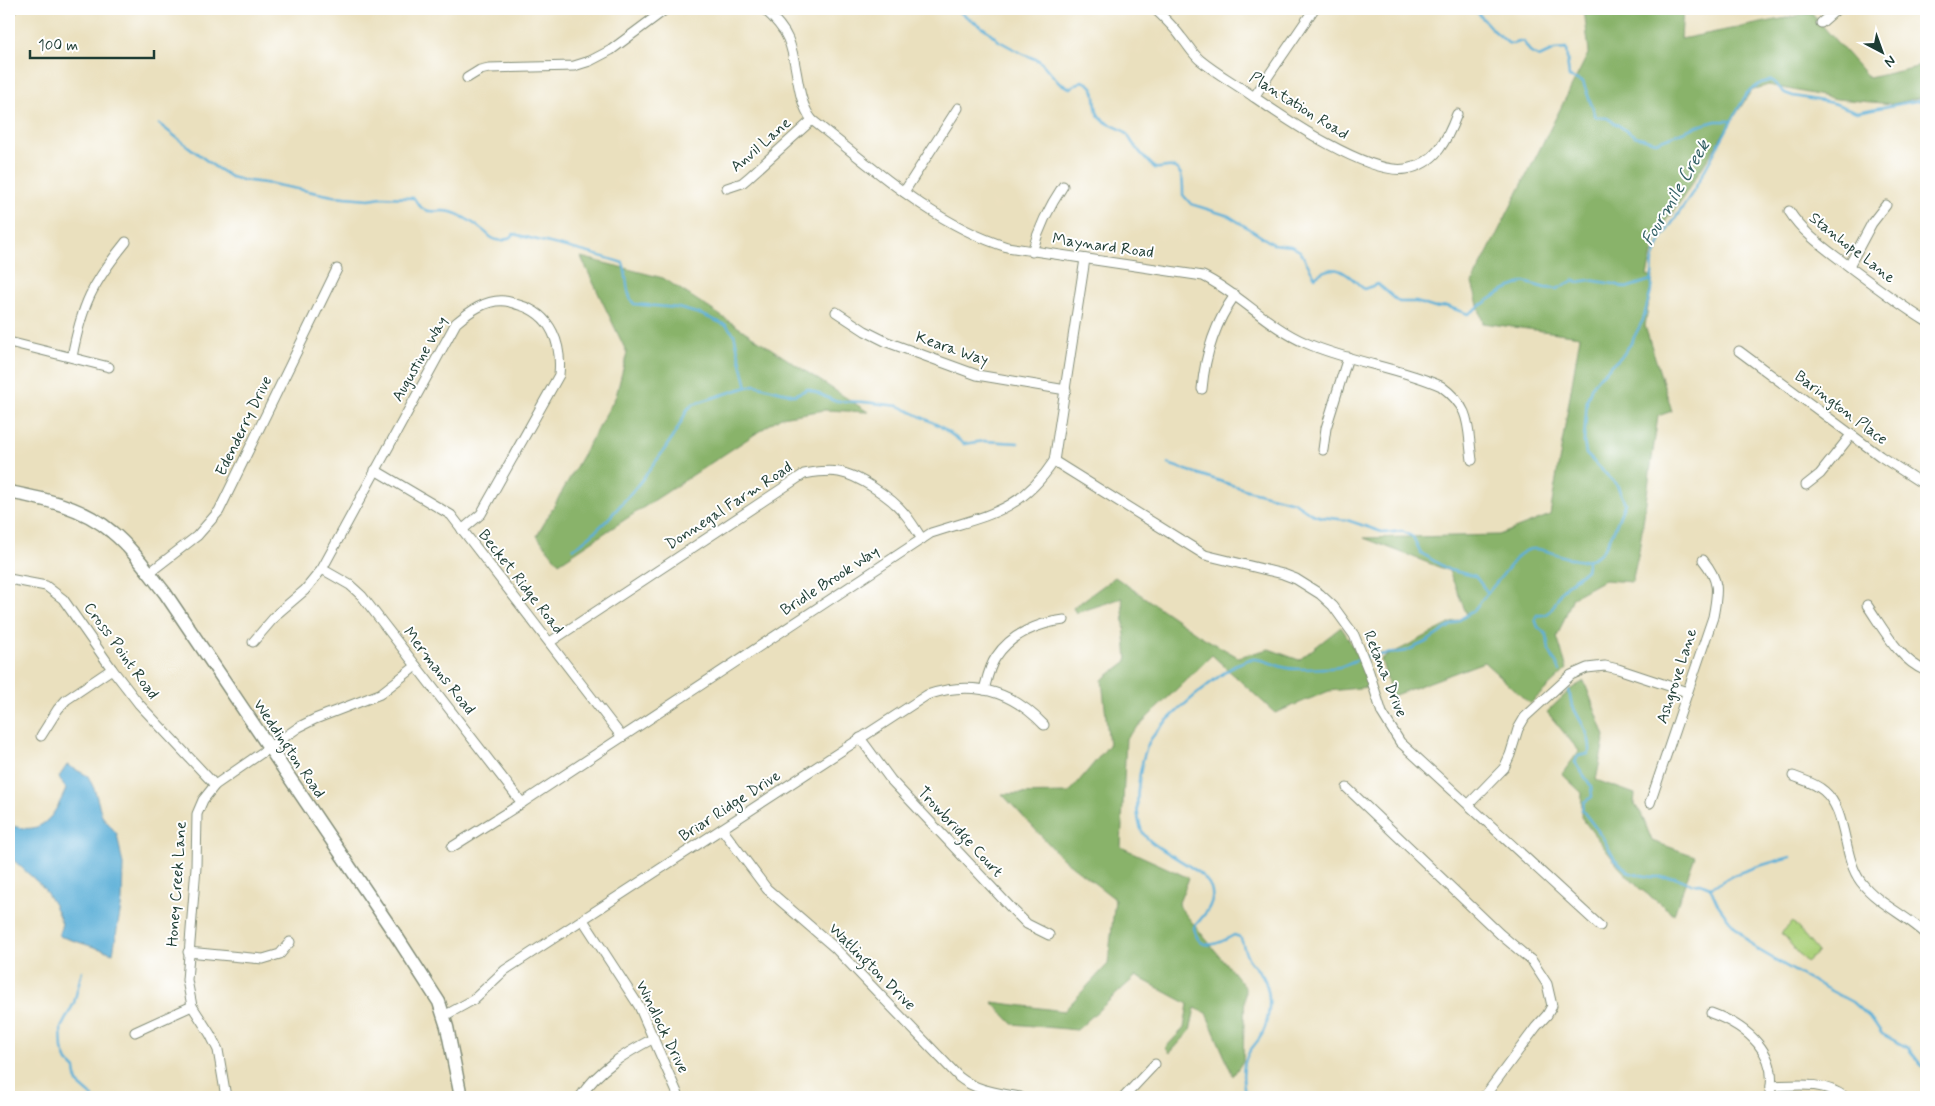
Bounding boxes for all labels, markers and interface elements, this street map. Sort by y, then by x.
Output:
scale bar [30,28,154,60]
north arrow [1858,28,1908,78]
text: 100 m [38,36,78,56]
text: N [1880,51,1899,71]
street label: Plantation Road [1245,67,1353,145]
street label: Anvil Lane [726,113,796,177]
water label: Fourmile Creek [1636,135,1716,250]
street label: Stanhope Lane [1805,208,1900,289]
street label: Maynard Road [1051,228,1155,264]
street label: Augustine Way [387,313,453,405]
street label: Keara Way [913,327,991,371]
street label: Barington Place [1790,366,1892,450]
street label: Edenderry Drive [211,372,277,480]
street label: Donnegal Farm Road [661,457,797,555]
street label: Becket Ridge Road [473,525,569,639]
street label: Bridle Brook Way [777,541,883,621]
street label: Cross Point Road [79,598,163,704]
street label: Mermans Road [398,623,480,719]
street label: Ashgrove Lane [1652,625,1702,726]
street label: Retana Drive [1358,628,1412,720]
street label: Weddington Road [247,695,330,803]
street label: Briar Ridge Drive [675,765,786,848]
street label: Trowbridge Court [912,782,1007,883]
street label: Honey Creek Lane [162,820,192,947]
street label: Watlington Drive [823,919,920,1016]
street label: Windlock Drive [630,977,694,1077]

